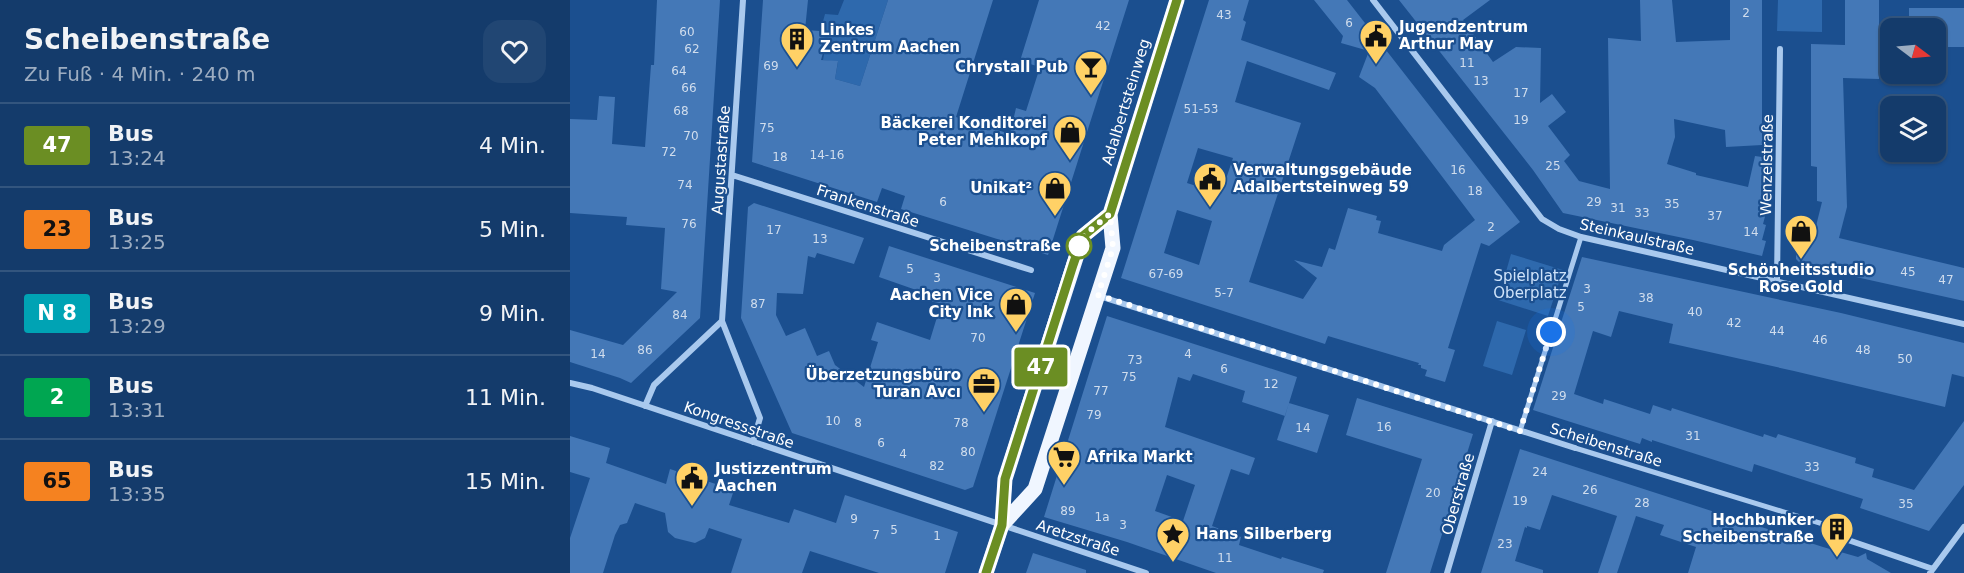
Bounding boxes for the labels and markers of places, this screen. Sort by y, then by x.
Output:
public building icon: Jugendzentrum Arthur May [1358,18,1394,65]
place label: Jugendzentrum Arthur May [1398,18,1528,53]
building icon: Linkes Zentrum Aachen [779,21,815,68]
place label: Linkes Zentrum Aachen [820,21,960,56]
bar icon: Chrystall Pub [1073,49,1109,96]
place label: Chrystall Pub [955,58,1068,76]
place label: Bäckerei Konditorei Peter Mehlkopf [880,114,1047,149]
shop icon: Bäckerei Konditorei Peter Mehlkopf [1052,114,1088,161]
public building icon: Verwaltungsgebäude Adalbertsteinweg 59 [1192,161,1228,208]
place label: Verwaltungsgebäude Adalbertsteinweg 59 [1233,161,1412,196]
shop icon: Unikat² [1037,170,1073,217]
place label: Unikat² [970,179,1032,197]
shop icon: Schönheitsstudio Rose Gold [1783,213,1819,260]
marker: Scheibenstraße [1066,233,1092,259]
place label: Scheibenstraße [929,237,1061,255]
place label: Schönheitsstudio Rose Gold [1728,261,1874,296]
place label: Aachen Vice City Ink [890,286,994,321]
shop icon: Aachen Vice City Ink [998,286,1034,333]
place label: Überzetzungsbüro Turan Avcı [806,365,961,401]
office icon: Überzetzungsbüro Turan Avcı [966,366,1002,413]
supermarket icon: Afrika Markt [1046,439,1082,486]
place label: Afrika Markt [1087,448,1193,466]
public building icon: Justizzentrum Aachen [674,460,710,507]
place label: Justizzentrum Aachen [714,460,832,495]
place label: Hochbunker Scheibenstraße [1682,511,1815,546]
building icon: Hochbunker Scheibenstraße [1819,511,1855,558]
place icon: Hans Silberberg [1155,516,1191,563]
place label: Hans Silberberg [1196,525,1332,543]

